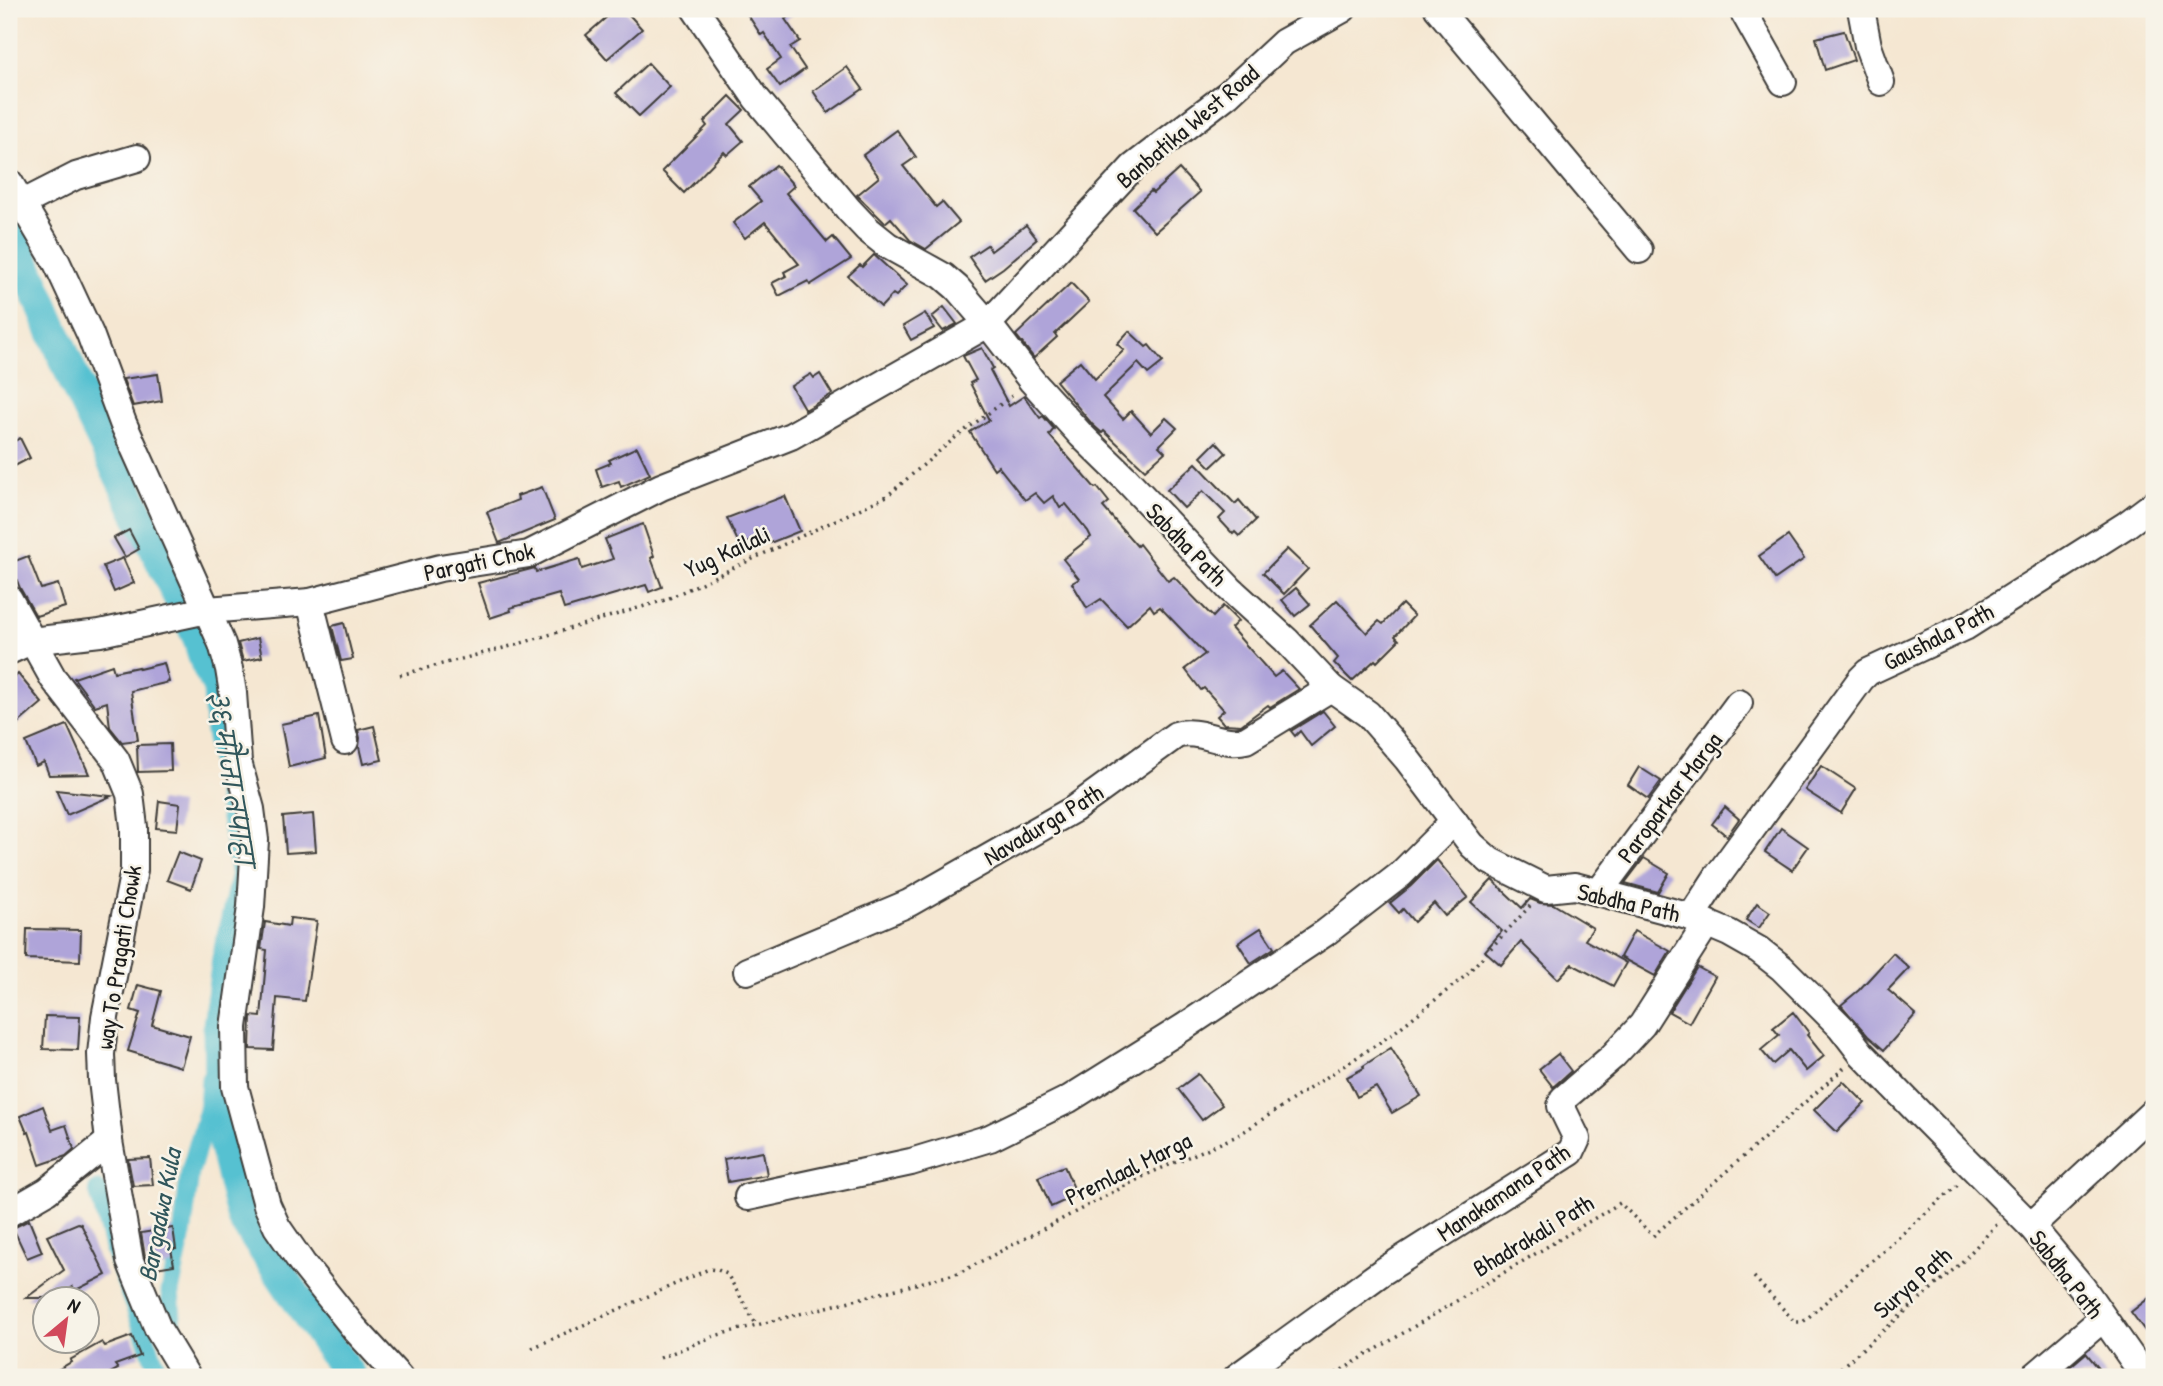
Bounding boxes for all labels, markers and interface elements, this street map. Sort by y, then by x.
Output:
street label: Banbatika West Road [1109,57,1265,195]
street label: Sabdha Path [1139,495,1235,593]
street label: Yug Kailali [679,517,775,585]
street label: Pargati Chok [421,534,537,588]
street label: Gaushala Path [1877,595,1999,677]
water label: ३६ मौजा तपाहा [200,688,268,874]
street label: Paroparkar Marga [1609,725,1729,869]
street label: Navadurga Path [977,776,1109,872]
street label: way To Pragati Chowk [88,863,148,1051]
street label: Sabdha Path [1575,875,1683,929]
street label: Premlaal Marga [1060,1124,1196,1212]
street label: Manakamana Path [1430,1136,1576,1248]
water label: Bargadwa Kula [129,1143,191,1285]
street label: Bhadrakali Path [1467,1186,1599,1284]
street label: Sabdha Path [2022,1223,2112,1325]
street label: Surya Path [1866,1239,1958,1325]
north arrow [32,1284,102,1354]
text: N [64,1291,85,1319]

